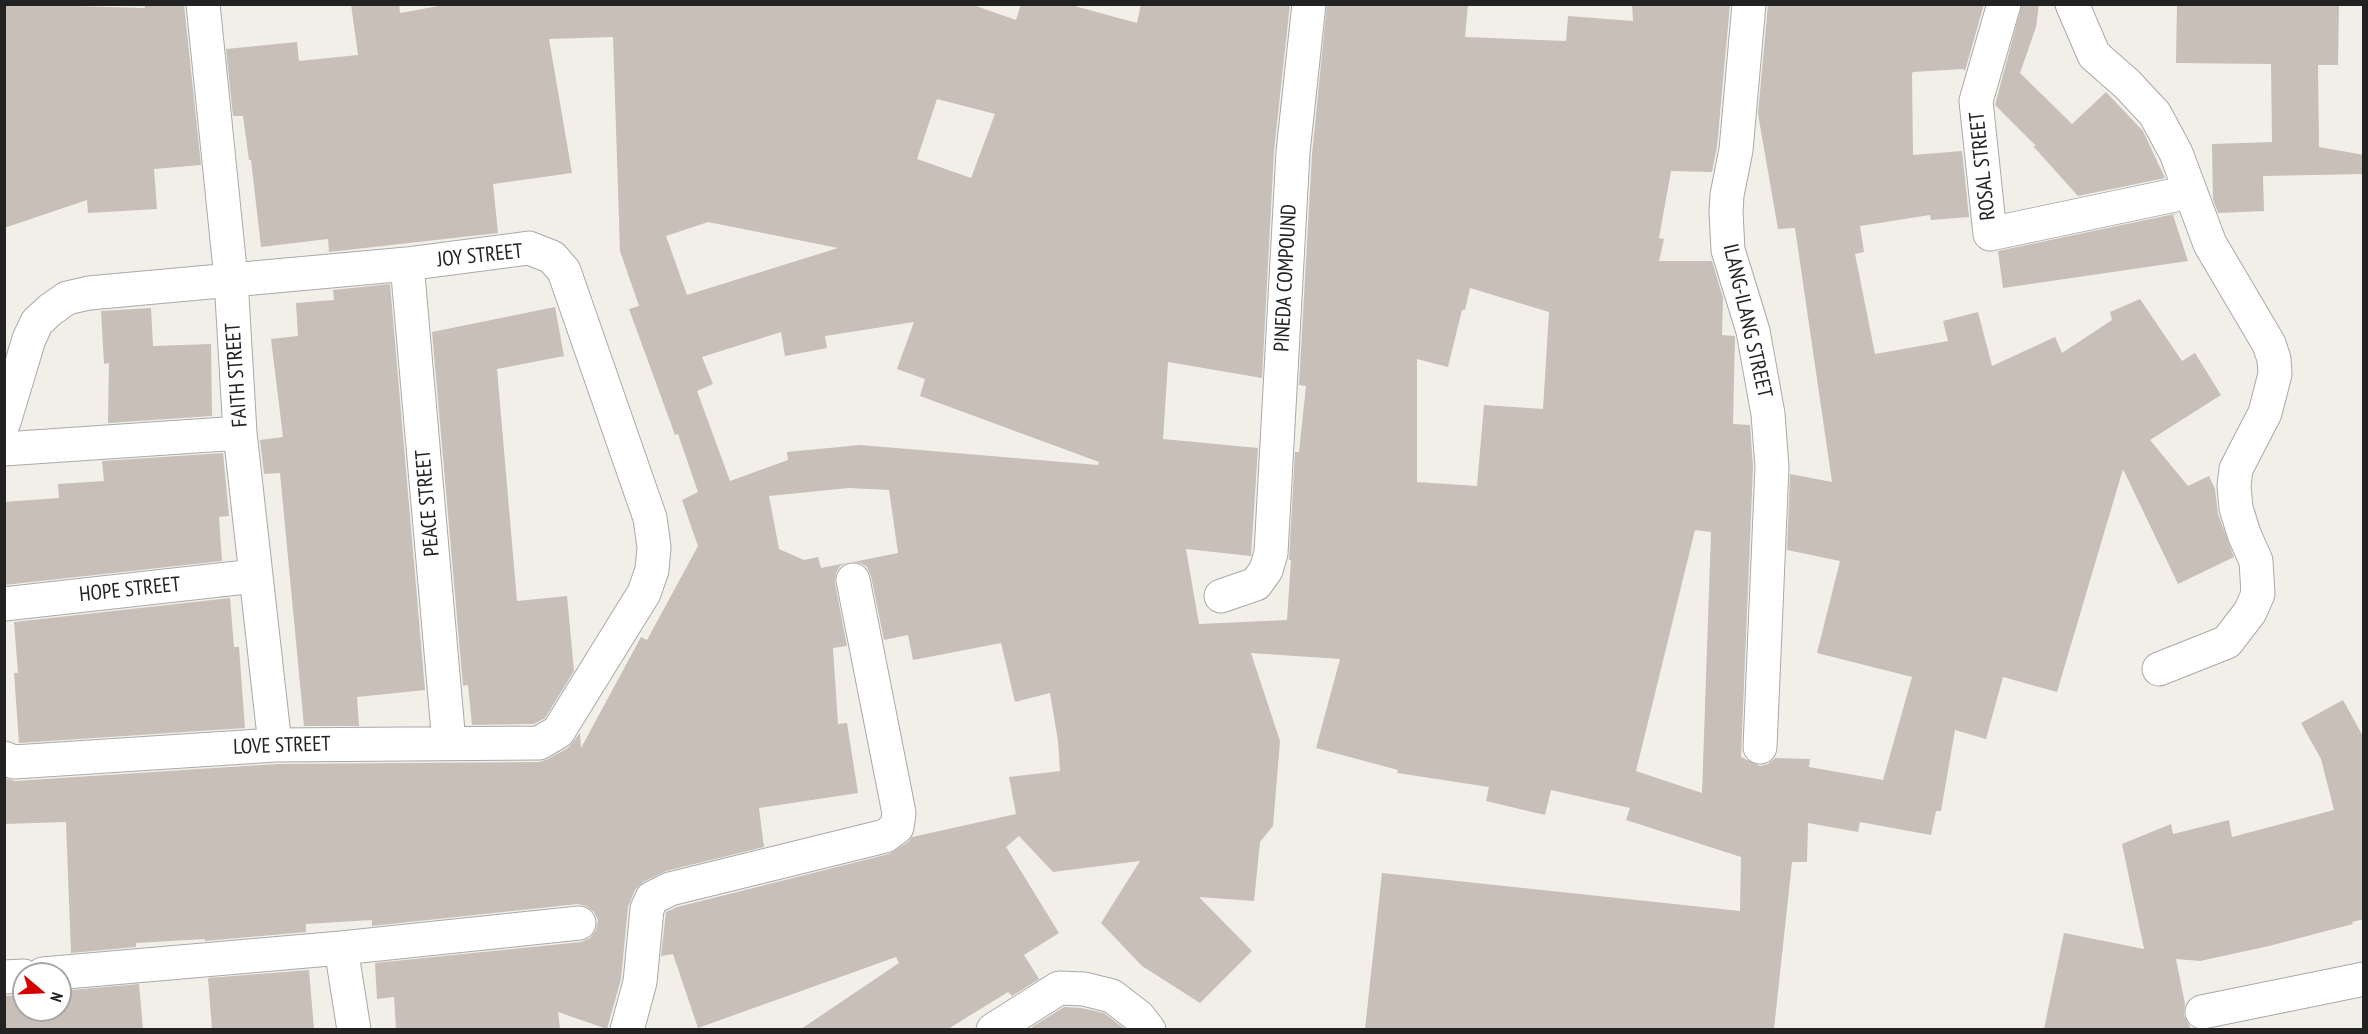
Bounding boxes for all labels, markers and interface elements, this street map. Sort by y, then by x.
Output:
street label: ROSAL STREET [1965,110,2001,222]
street label: PINEDA COMPOUND [1270,204,1302,352]
street label: JOY STREET [436,239,524,273]
street label: ILANG-ILANG STREET [1717,242,1777,400]
street label: FAITH STREET [221,322,253,428]
street label: PEACE STREET [411,449,445,557]
street label: HOPE STREET [78,572,182,608]
street label: LOVE STREET [233,732,331,760]
north arrow [12,962,72,1022]
text: N [46,990,68,1005]

